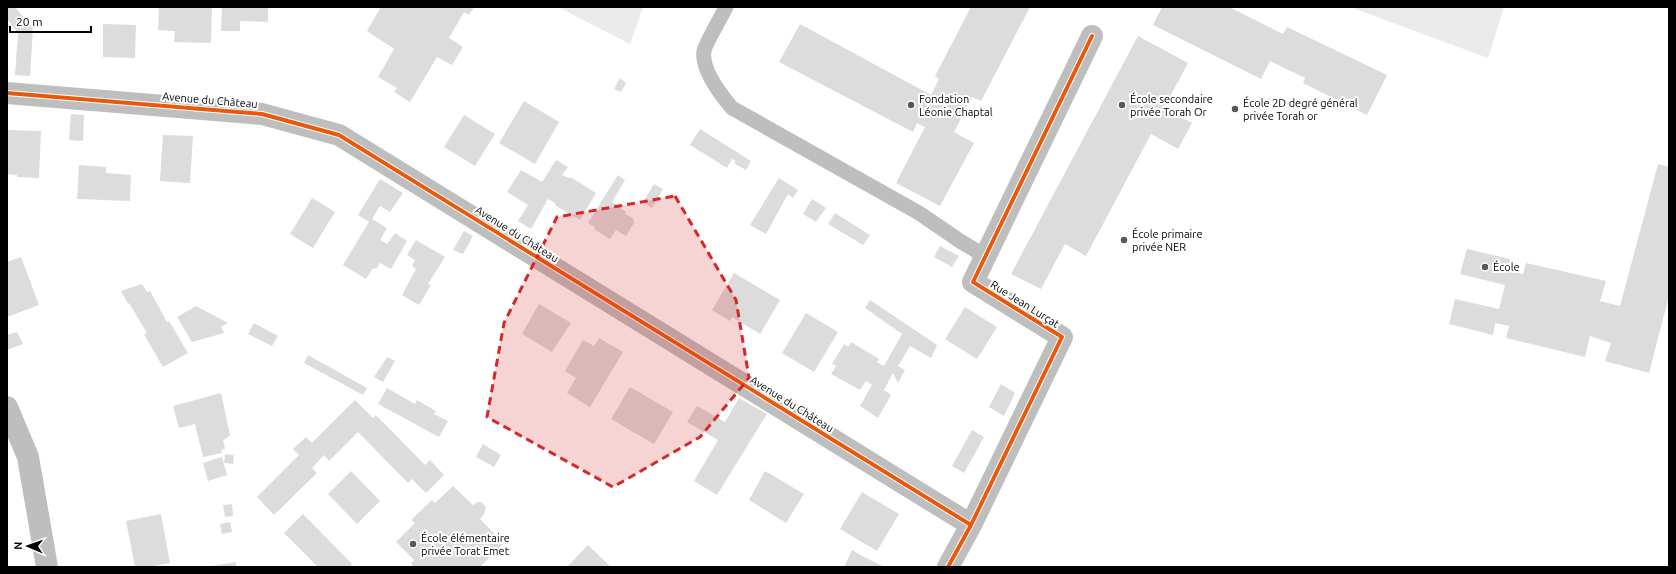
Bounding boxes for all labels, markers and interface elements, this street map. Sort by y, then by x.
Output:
scale bar [10,8,91,34]
text: 20 m [16,15,43,28]
street label: Avenue du Château [162,90,258,110]
place label: École secondaire privée Torah Or [1130,92,1213,118]
place label: Fondation Léonie Chaptal [919,93,993,118]
place label: École 2D degré général privée Torah or [1243,96,1358,122]
marker: Fondation Léonie Chaptal [906,100,916,110]
marker: École secondaire privée Torah Or [1117,100,1127,110]
marker: École 2D degré général privée Torah or [1230,104,1240,114]
street label: Avenue du Château [473,204,561,264]
place label: École primaire privée NER [1132,227,1202,253]
marker: École primaire privée NER [1119,235,1129,245]
place label: École [1493,260,1520,273]
marker: École [1480,262,1490,272]
street label: Rue Jean Lurçat [988,278,1062,330]
street label: Avenue du Château [748,374,836,434]
north arrow [8,526,48,566]
place label: École élémentaire privée Torat Emet [421,531,510,557]
marker: École élémentaire privée Torat Emet [408,539,418,549]
text: N [12,541,24,550]

